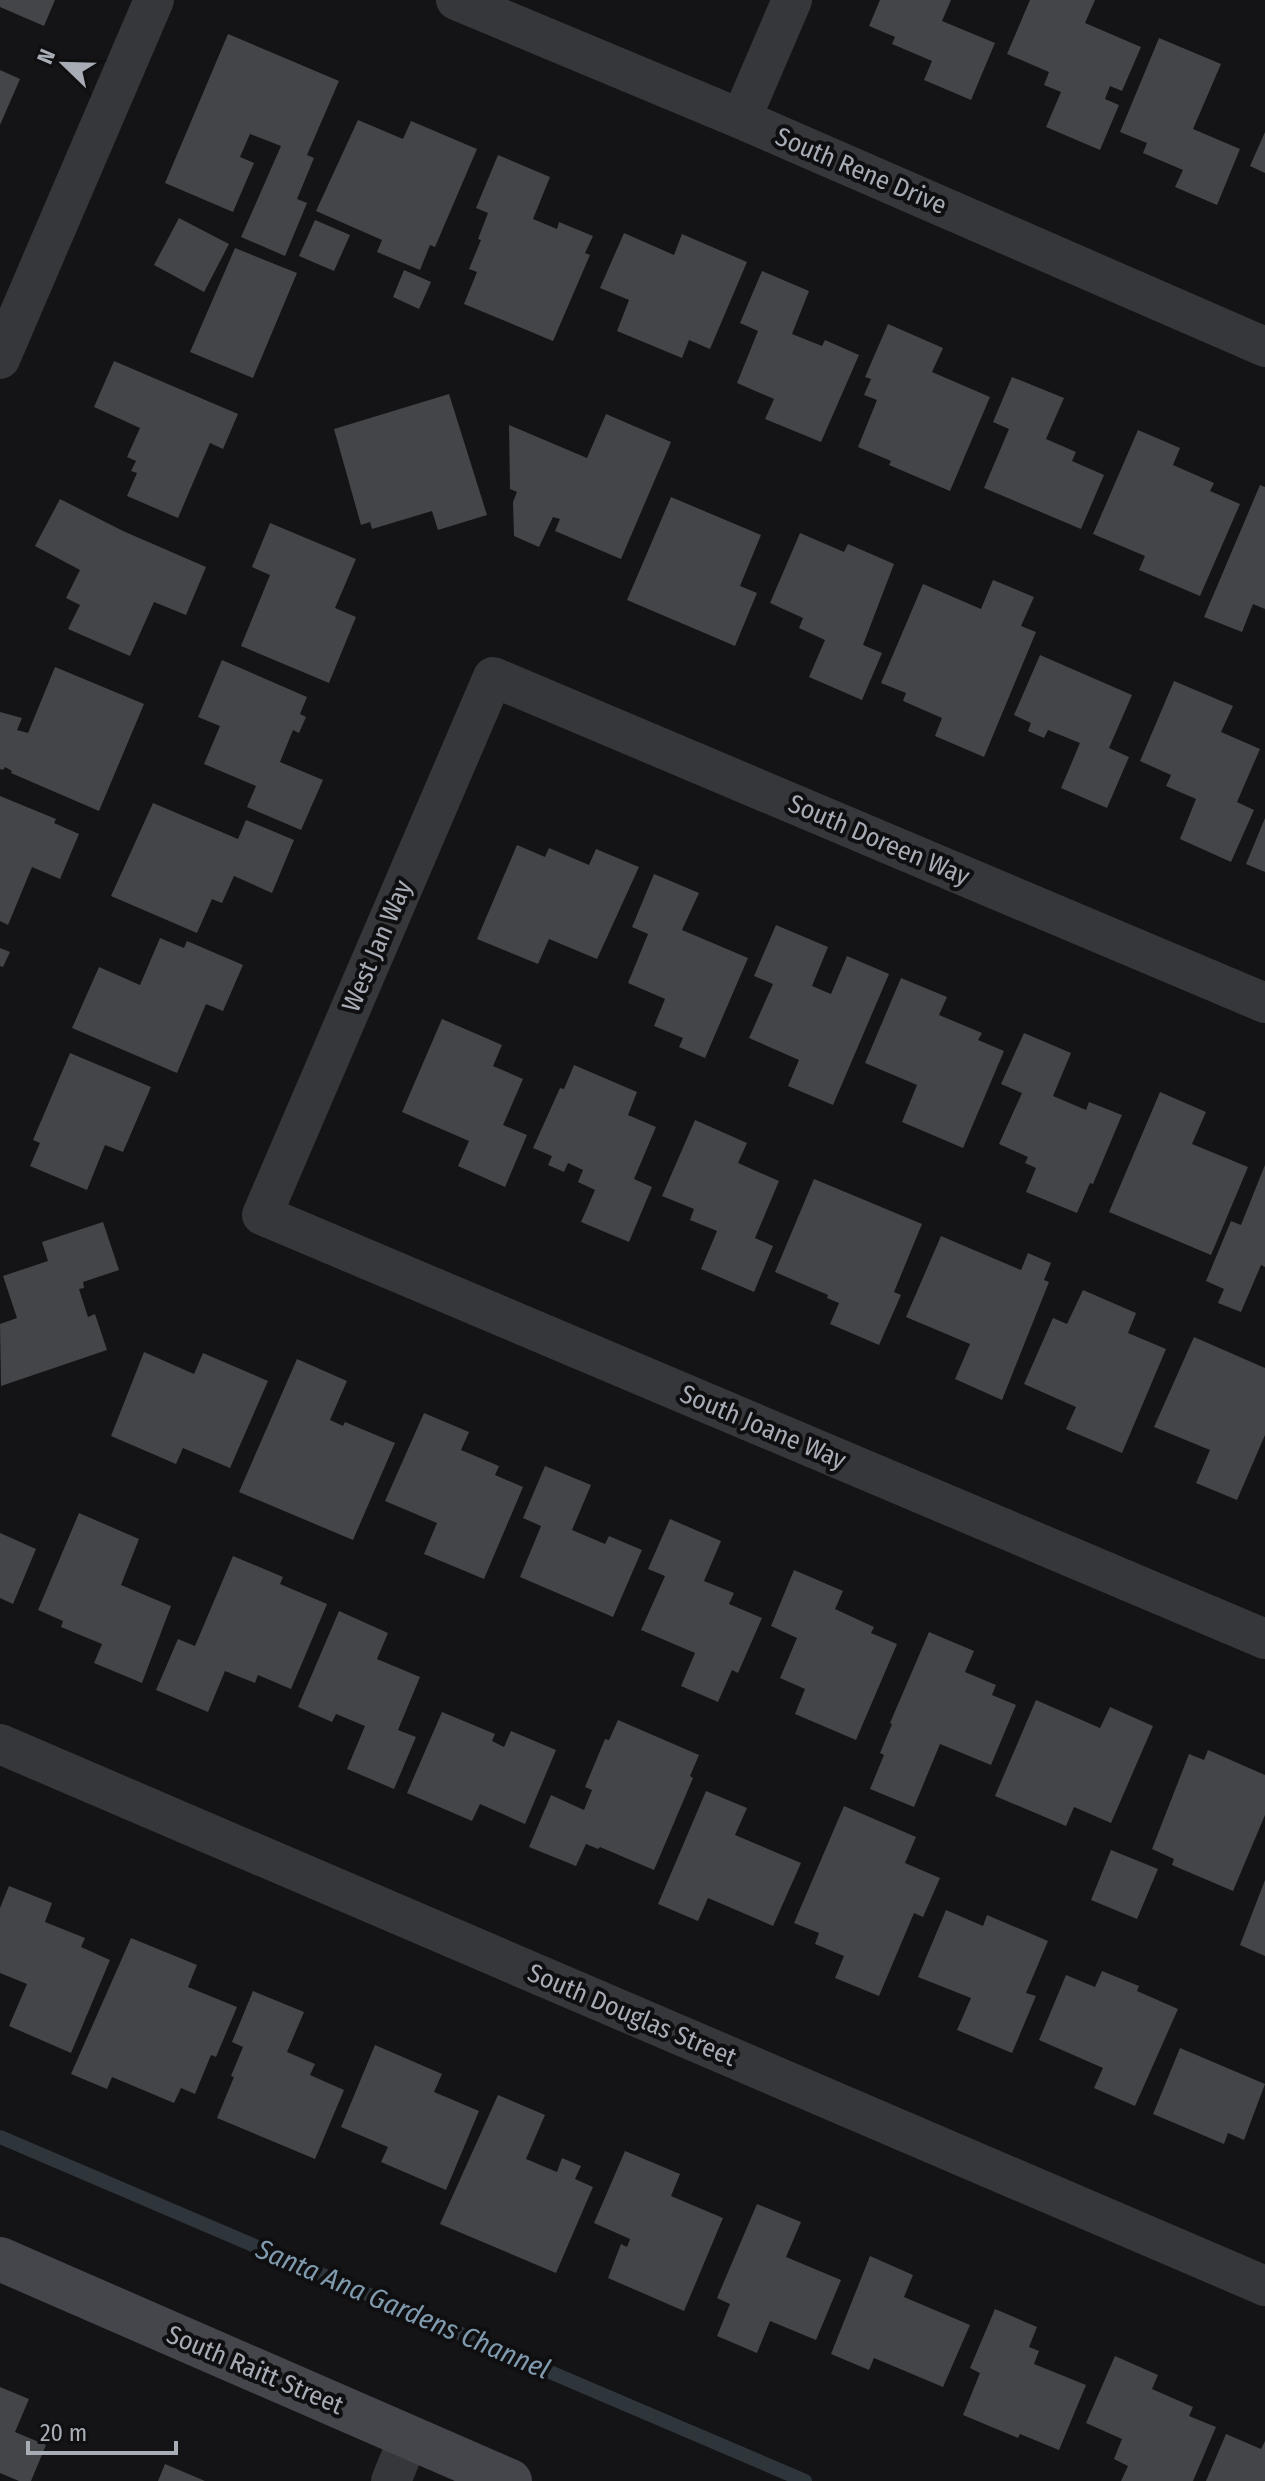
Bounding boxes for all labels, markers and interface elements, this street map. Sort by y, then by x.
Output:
north arrow [24,24,104,104]
text: N [31,45,61,68]
street label: South Rene Drive [771,121,951,221]
street label: South Doreen Way [784,788,975,892]
street label: West Jan Way [335,875,419,1017]
street label: South Joane Way [675,1378,851,1476]
street label: South Douglas Street [523,1957,741,2073]
water label: Santa Ana Gardens Channel [250,2232,555,2386]
street label: South Raitt Street [162,2319,348,2421]
scale bar [28,2405,176,2455]
text: 20 m [40,2419,87,2447]

